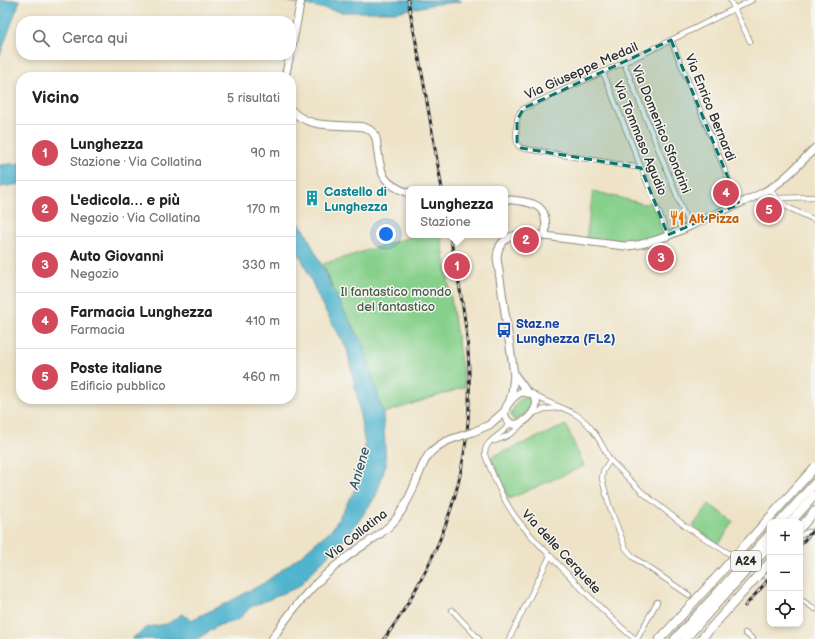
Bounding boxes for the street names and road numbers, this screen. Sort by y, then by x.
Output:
street label: Via Giuseppe Medail [522,39,641,103]
street label: Via Enrico Bernardi [681,51,739,163]
street label: Via Domenico Sfondrini [628,63,694,196]
street label: Via Tommaso Agudio [610,79,670,198]
street label: Via Collatina [323,506,390,564]
street label: Via delle Cerquete [518,506,605,597]
road number: A24 [731,551,761,571]

